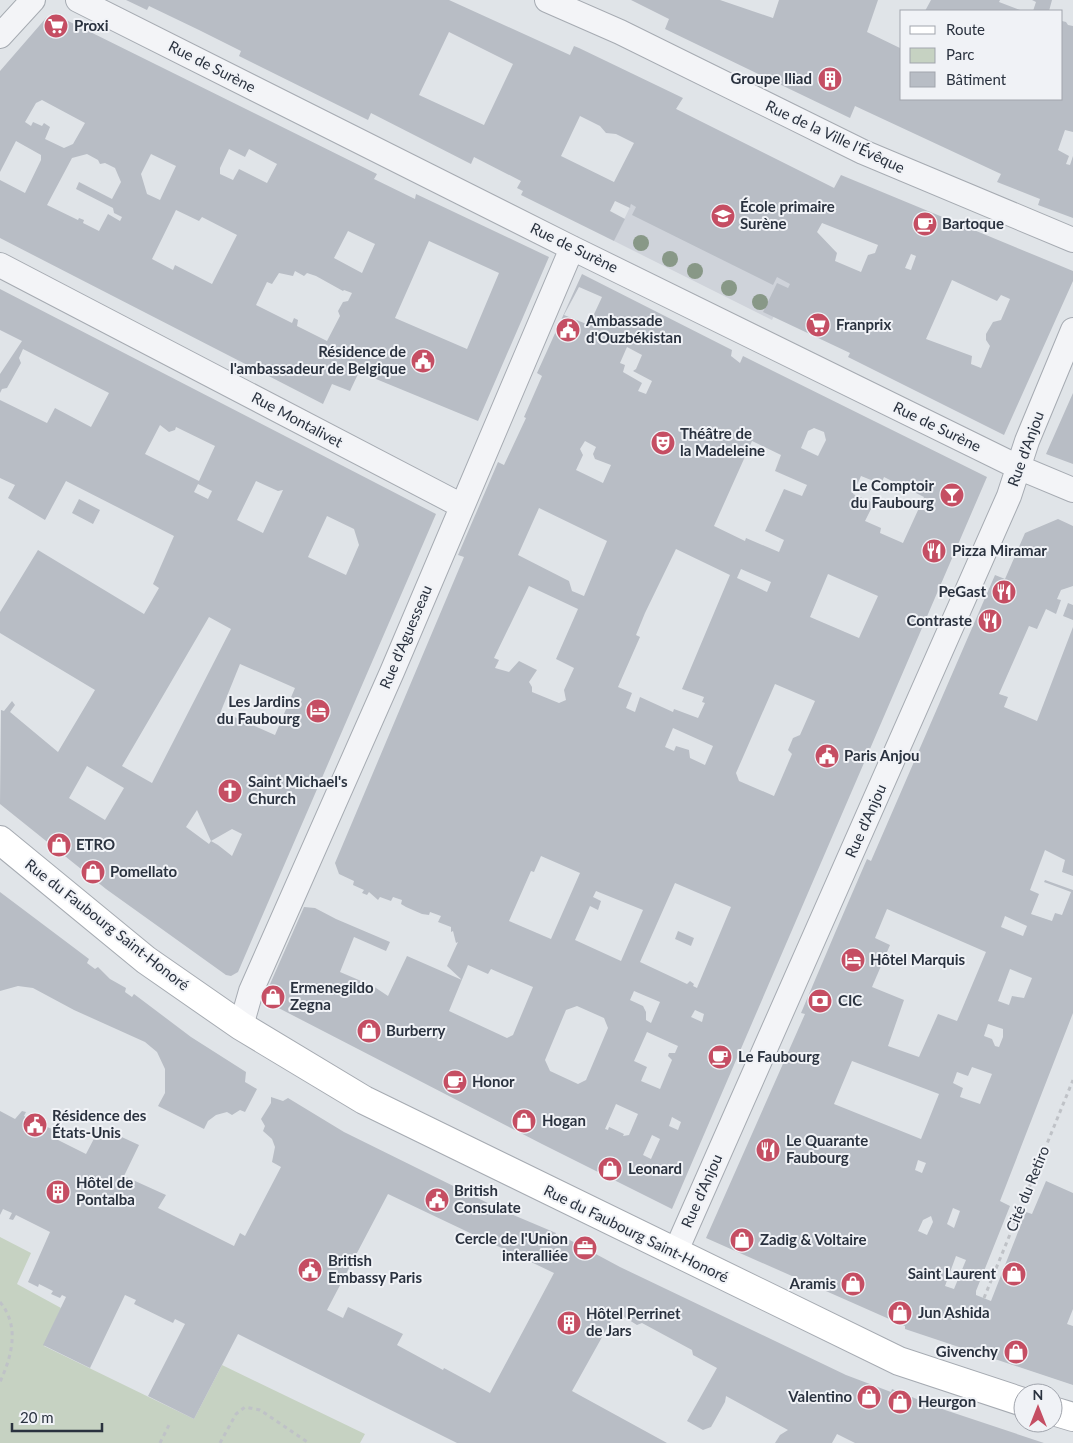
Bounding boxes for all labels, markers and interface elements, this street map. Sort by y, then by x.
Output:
legend [900,10,1063,100]
supermarket icon: Proxi [43,13,69,39]
place label: Proxi [74,16,109,34]
text: Route [946,20,985,38]
street label: Rue de Surène [166,37,259,96]
text: Parc [946,45,975,63]
building icon: Groupe Iliad [817,66,843,92]
place label: Groupe Iliad [731,69,812,87]
text: Bâtiment [946,70,1007,88]
street label: Rue de la Ville l'Évêque [763,96,908,176]
place label: École primaire Surène [740,197,835,232]
school or university icon: École primaire Surène [710,203,736,229]
cafe icon: Bartoque [912,211,938,237]
place label: Bartoque [942,214,1004,232]
street label: Rue de Surène [528,218,621,276]
place label: Ambassade d'Ouzbékistan [585,311,682,346]
supermarket icon: Franprix [805,312,831,338]
place label: Franprix [836,315,891,333]
public building icon: Ambassade d'Ouzbékistan [555,317,581,343]
place label: Résidence de l'ambassadeur de Belgique [230,342,406,377]
public building icon: Résidence de l'ambassadeur de Belgique [410,348,436,374]
street label: Rue Montalivet [249,388,347,451]
street label: Rue de Surène [891,397,984,455]
street label: Rue d'Anjou [1003,409,1047,489]
place label: Théâtre de la Madeleine [680,424,765,459]
theatre icon: Théâtre de la Madeleine [650,430,676,456]
place label: Le Comptoir du Faubourg [851,476,934,511]
bar icon: Le Comptoir du Faubourg [939,482,965,508]
restaurant icon: Pizza Miramar [921,538,947,564]
place label: Pizza Miramar [952,541,1047,559]
restaurant icon: PeGast [991,579,1017,605]
street label: Rue d'Aguesseau [375,582,435,691]
place label: PeGast [938,582,986,600]
restaurant icon: Contraste [977,608,1003,634]
place label: Contraste [906,611,972,629]
place label: Les Jardins du Faubourg [217,692,300,727]
hotel icon: Les Jardins du Faubourg [305,698,331,724]
public building icon: Paris Anjou [814,743,840,769]
place label: Paris Anjou [844,746,920,764]
place label: Saint Michael's Church [248,772,348,807]
church icon: Saint Michael's Church [217,778,243,804]
street label: Rue d'Anjou [841,781,889,860]
shop icon: ETRO [46,832,72,858]
place label: ETRO [76,835,115,853]
street label: Rue du Faubourg Saint-Honoré [22,855,193,994]
shop icon: Pomellato [80,859,106,885]
place label: Pomellato [110,862,178,880]
hotel icon: Hôtel Marquis [840,947,866,973]
place label: Hôtel Marquis [870,950,965,968]
place label: Ermenegildo Zegna [290,978,374,1013]
shop icon: Ermenegildo Zegna [260,984,286,1010]
bank icon: CIC [807,988,833,1014]
place label: CIC [838,991,862,1009]
shop icon: Burberry [356,1018,382,1044]
place label: Burberry [386,1021,446,1039]
cafe icon: Le Faubourg [707,1044,733,1070]
place label: Le Faubourg [738,1047,820,1065]
cafe icon: Honor [442,1069,468,1095]
place label: Honor [472,1072,515,1090]
place label: Résidence des États-Unis [52,1106,147,1141]
shop icon: Hogan [511,1108,537,1134]
place label: Hogan [542,1111,586,1129]
public building icon: Résidence des États-Unis [22,1112,48,1138]
place label: Le Quarante Faubourg [786,1131,868,1166]
restaurant icon: Le Quarante Faubourg [755,1137,781,1163]
street label: Cité du Retiro [1002,1143,1052,1234]
street label: Rue d'Anjou [677,1151,725,1230]
shop icon: Leonard [597,1156,623,1182]
place label: Leonard [628,1159,682,1177]
place label: Hôtel de Pontalba [76,1173,135,1208]
building icon: Hôtel de Pontalba [45,1179,71,1205]
street label: Rue du Faubourg Saint-Honoré [541,1180,732,1286]
place label: British Consulate [454,1181,521,1216]
public building icon: British Consulate [424,1187,450,1213]
shop icon: Zadig & Voltaire [729,1227,755,1253]
place label: Cercle de l'Union interalliée [455,1229,568,1264]
place label: Zadig & Voltaire [760,1230,866,1248]
office icon: Cercle de l'Union interalliée [572,1235,598,1261]
place label: British Embassy Paris [328,1251,422,1286]
public building icon: British Embassy Paris [297,1257,323,1283]
shop icon: Saint Laurent [1001,1261,1027,1287]
place label: Saint Laurent [908,1264,996,1282]
shop icon: Aramis [840,1271,866,1297]
place label: Aramis [789,1274,836,1292]
shop icon: Jun Ashida [887,1300,913,1326]
place label: Jun Ashida [918,1303,990,1321]
place label: Hôtel Perrinet de Jars [586,1304,681,1339]
building icon: Hôtel Perrinet de Jars [556,1310,582,1336]
shop icon: Givenchy [1003,1339,1029,1365]
place label: Givenchy [936,1342,998,1360]
north arrow [1013,1383,1063,1433]
shop icon: Valentino [856,1384,882,1410]
text: N [1033,1386,1043,1403]
place label: Valentino [787,1387,852,1405]
shop icon: Heurgon [887,1389,913,1415]
place label: Heurgon [918,1392,976,1410]
scale bar [12,1400,102,1432]
text: 20 m [20,1408,54,1426]

